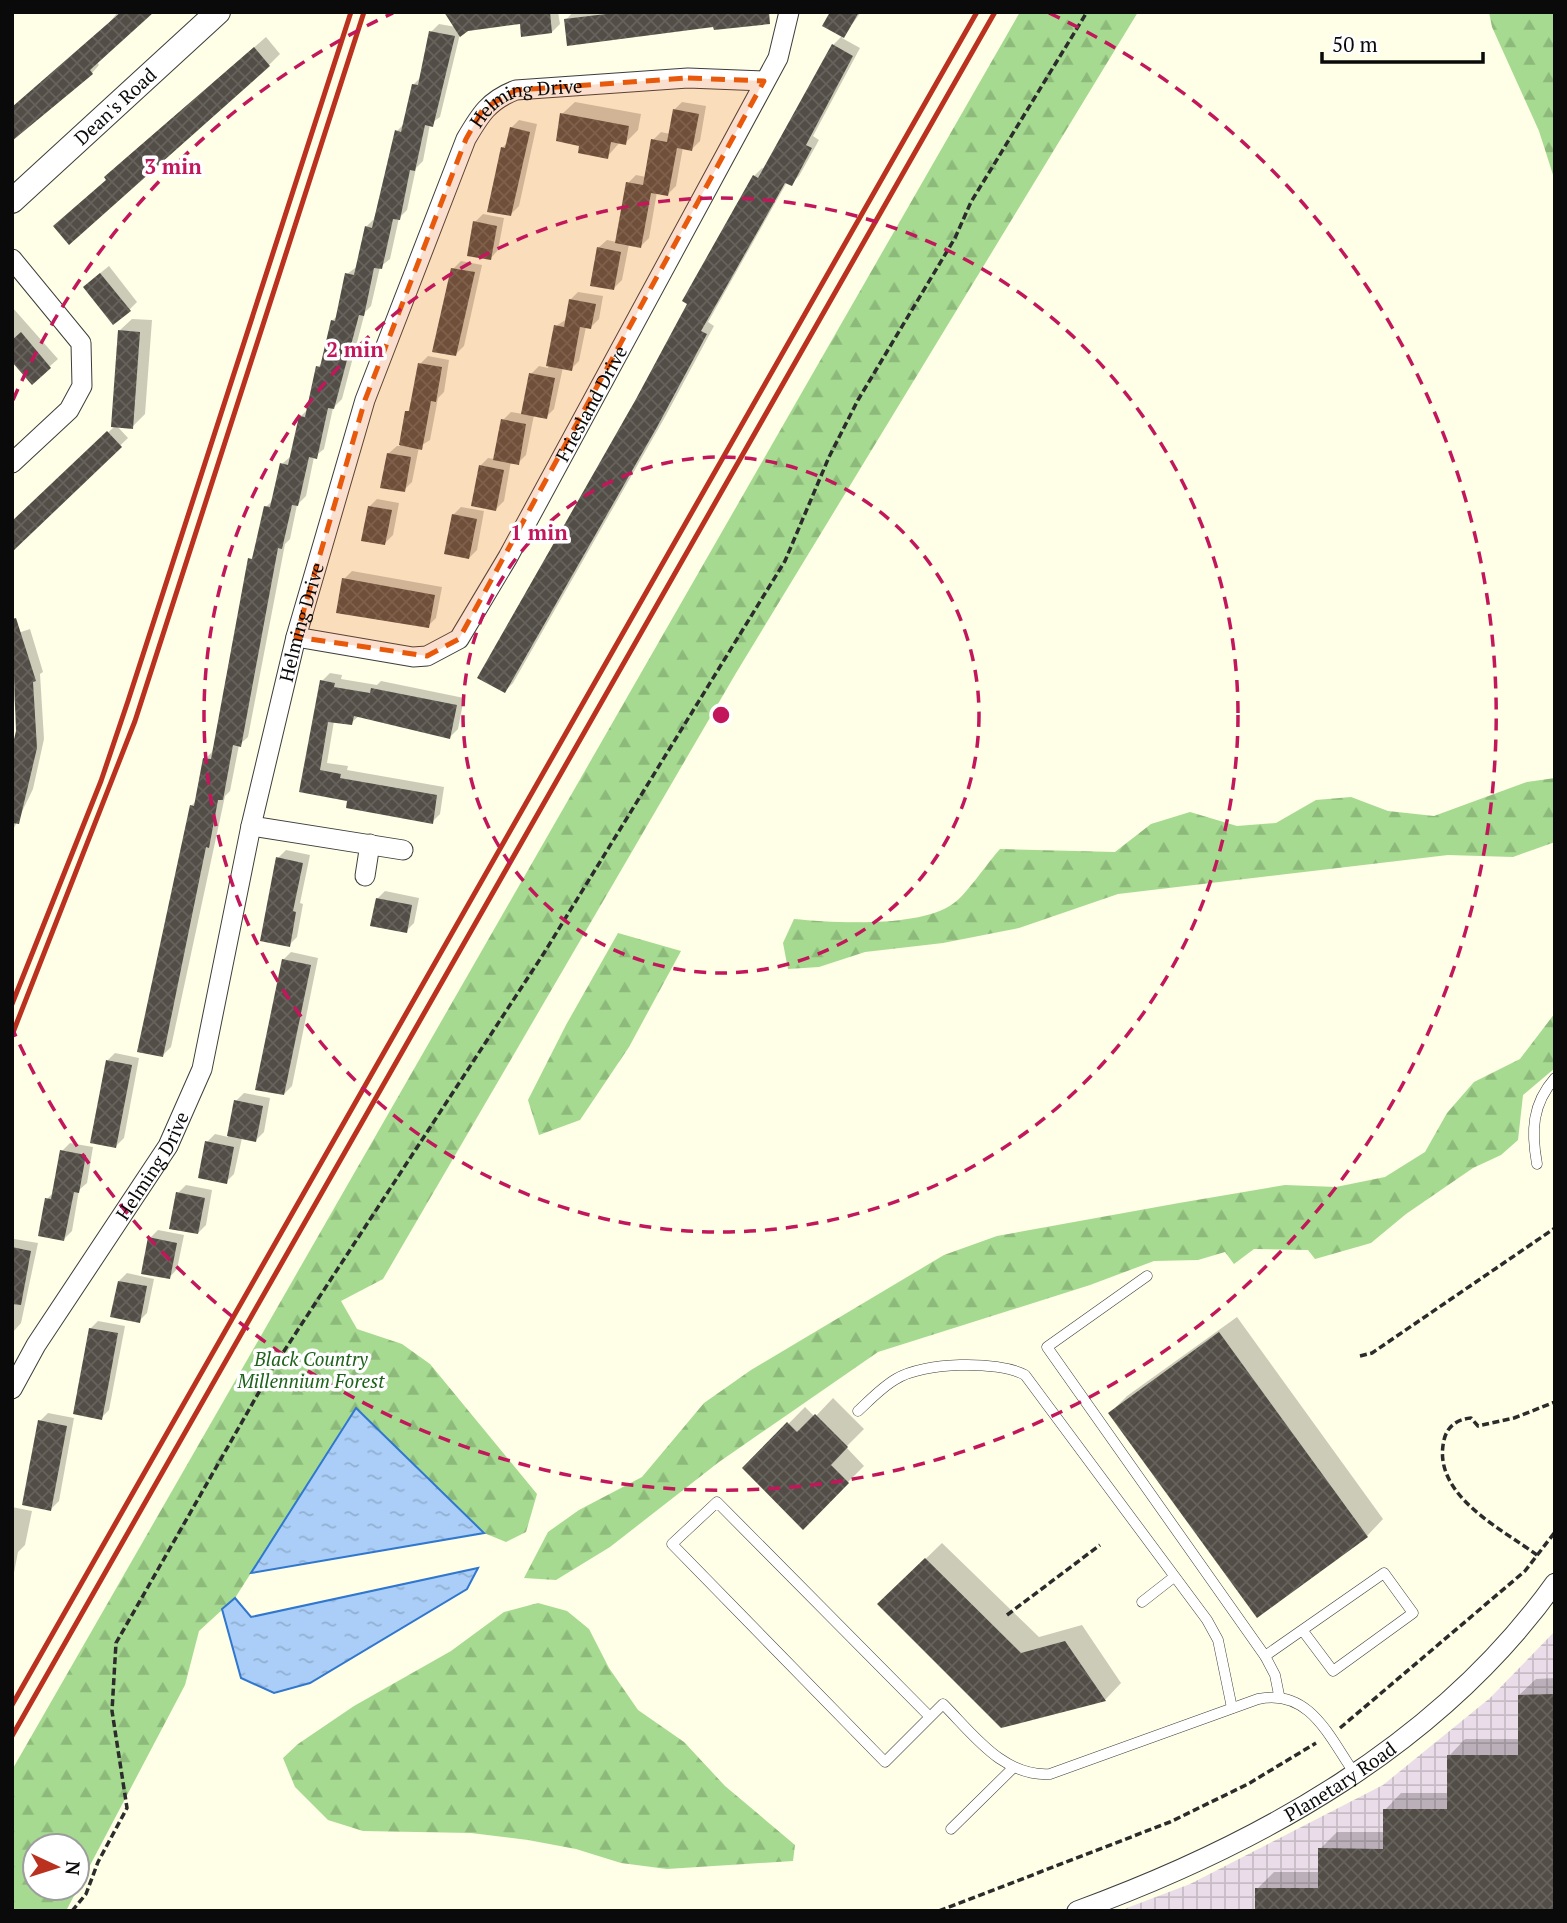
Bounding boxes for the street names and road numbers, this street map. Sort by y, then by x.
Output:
street label: Dean's Road [68,62,162,150]
street label: Helming Drive [463,72,583,132]
street label: Friesland Drive [549,341,632,466]
street label: Helming Drive [273,559,329,684]
street label: Helming Drive [110,1107,194,1224]
street label: Planetary Road [1280,1735,1401,1826]

